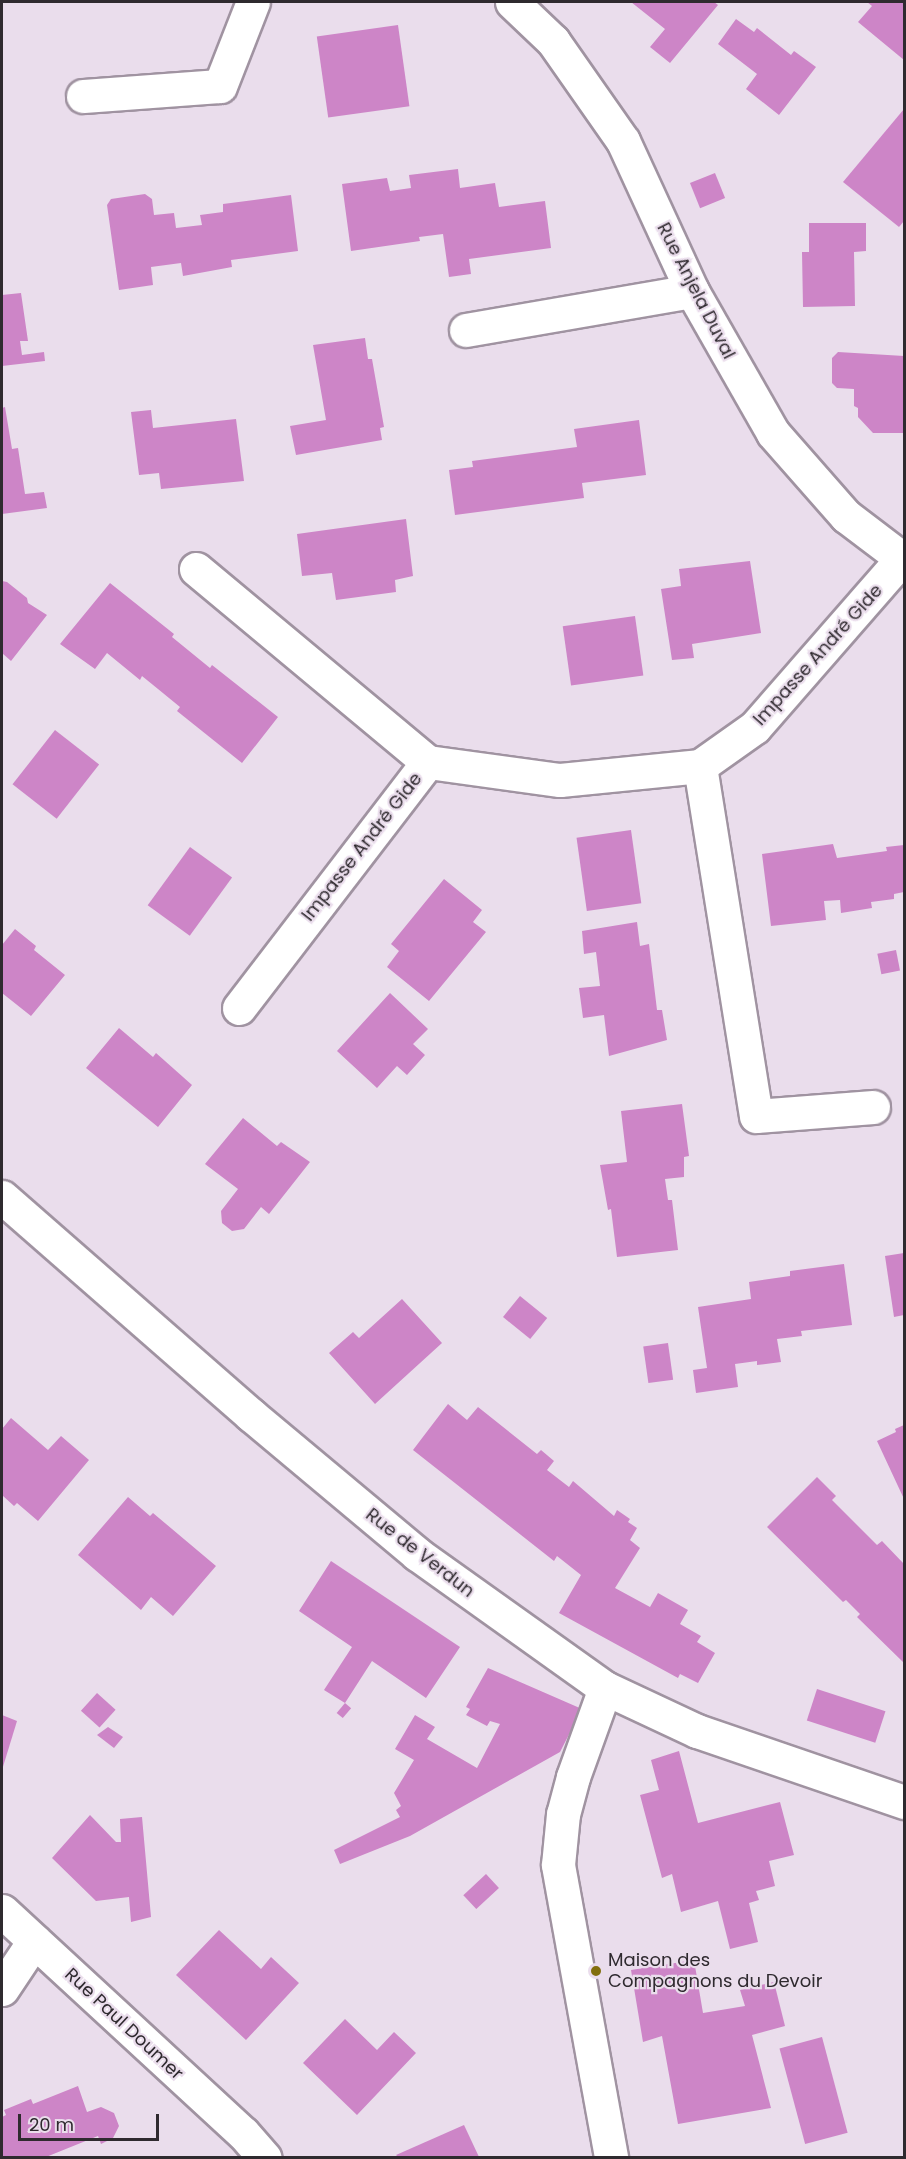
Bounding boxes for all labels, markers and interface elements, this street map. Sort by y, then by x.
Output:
street label: Rue Anjela Duval [652,219,740,363]
street label: Impasse André Gide [749,580,887,730]
street label: Impasse André Gide [297,769,427,925]
street label: Rue de Verdun [361,1504,479,1602]
place label: Maison des Compagnons du Devoir [608,1950,822,1992]
street label: Rue Paul Doumer [60,1964,188,2084]
marker: Maison des Compagnons du Devoir [589,1964,603,1978]
scale bar [21,2102,162,2140]
text: 20 m [29,2112,74,2137]

